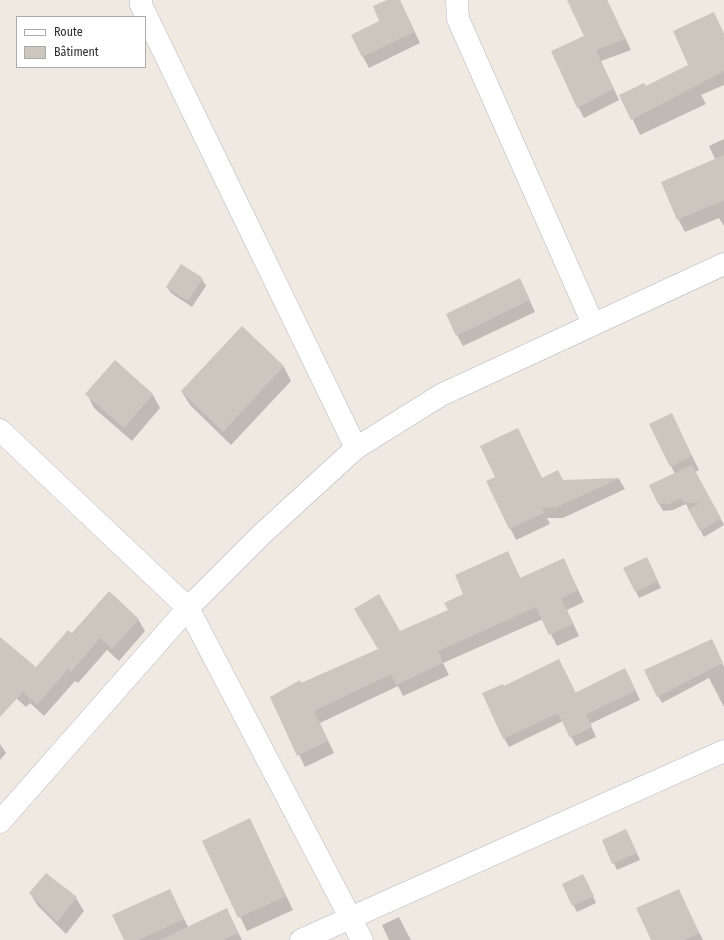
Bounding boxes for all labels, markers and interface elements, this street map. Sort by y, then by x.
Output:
legend [16,16,146,68]
text: Route [54,25,83,39]
text: Bâtiment [54,45,99,59]

